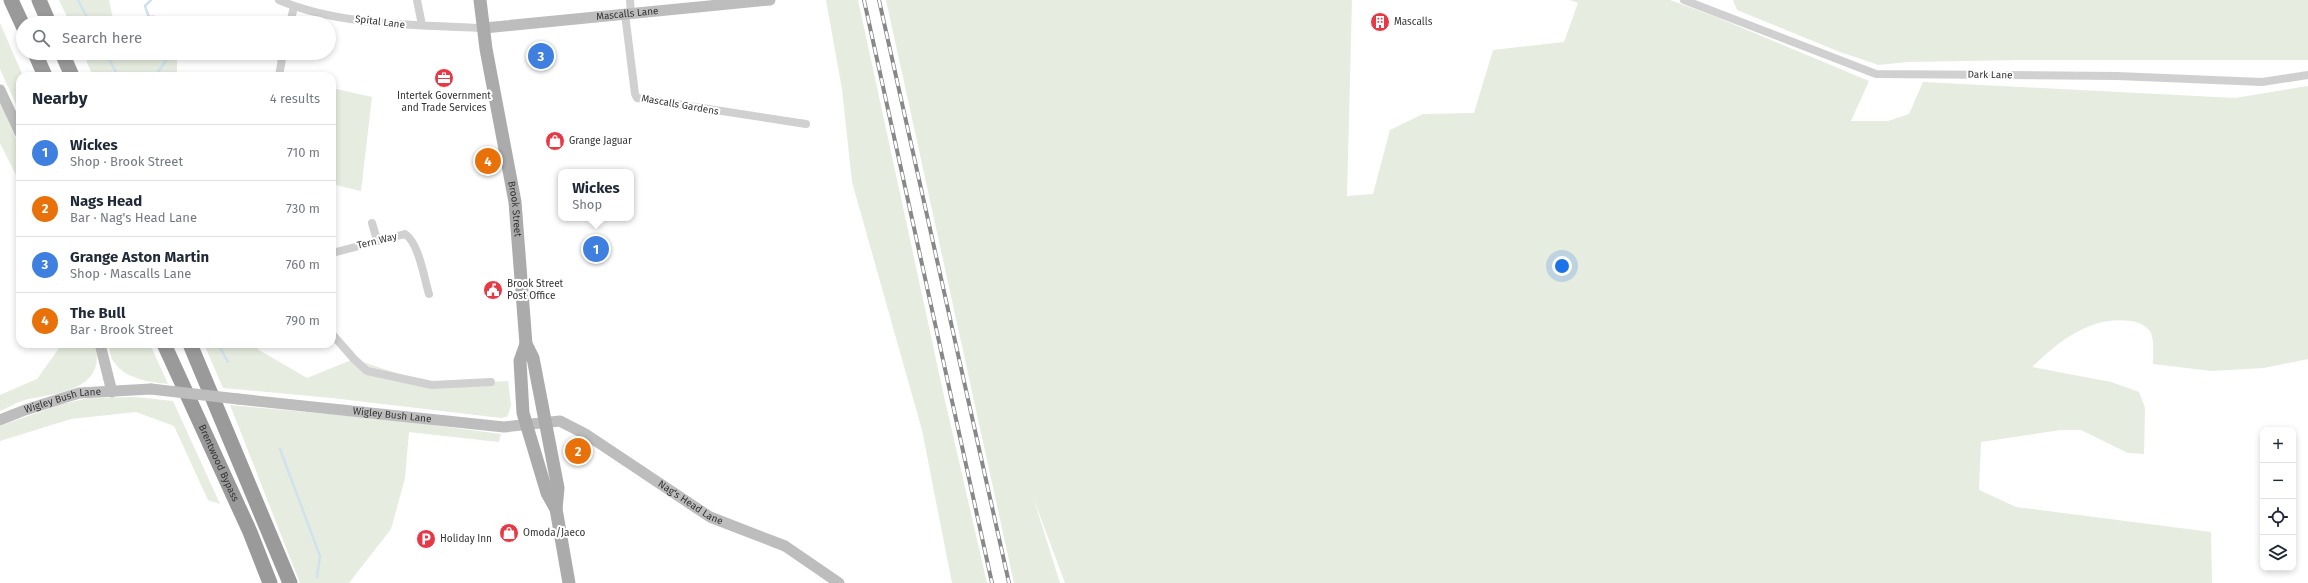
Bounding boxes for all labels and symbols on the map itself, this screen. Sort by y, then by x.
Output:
street label: Mascalls Lane [596,5,659,23]
building icon: Mascalls [1369,11,1391,33]
street label: Spital Lane [354,13,406,31]
place label: Mascalls [1394,16,1433,28]
pin: 3 [528,41,554,71]
office icon: Intertek Government and Trade Services [433,67,455,89]
street label: Dark Lane [1967,69,2013,81]
place label: Intertek Government and Trade Services [397,90,491,114]
street label: Mascalls Gardens [640,92,720,118]
shop icon: Grange Jaguar [544,130,566,152]
place label: Grange Jaguar [569,135,632,147]
pin: 4 [475,146,501,176]
street label: Brook Street [505,180,524,238]
street label: Tern Way [356,230,398,252]
pin: 1 [583,234,609,264]
your location [1552,256,1572,276]
place label: Brook Street Post Office [507,278,564,302]
public building icon: Brook Street Post Office [482,279,504,301]
street label: Wigley Bush Lane [23,386,101,416]
street label: Wigley Bush Lane [352,405,432,425]
street label: Brentwood Bypass [196,423,241,504]
pin: 2 [565,436,591,466]
street label: Nag's Head Lane [656,478,725,527]
shop icon: Omoda/Jaeco [498,522,520,544]
place label: Omoda/Jaeco [523,527,585,539]
parking icon: Holiday Inn [415,528,437,550]
place label: Holiday Inn [440,533,492,545]

